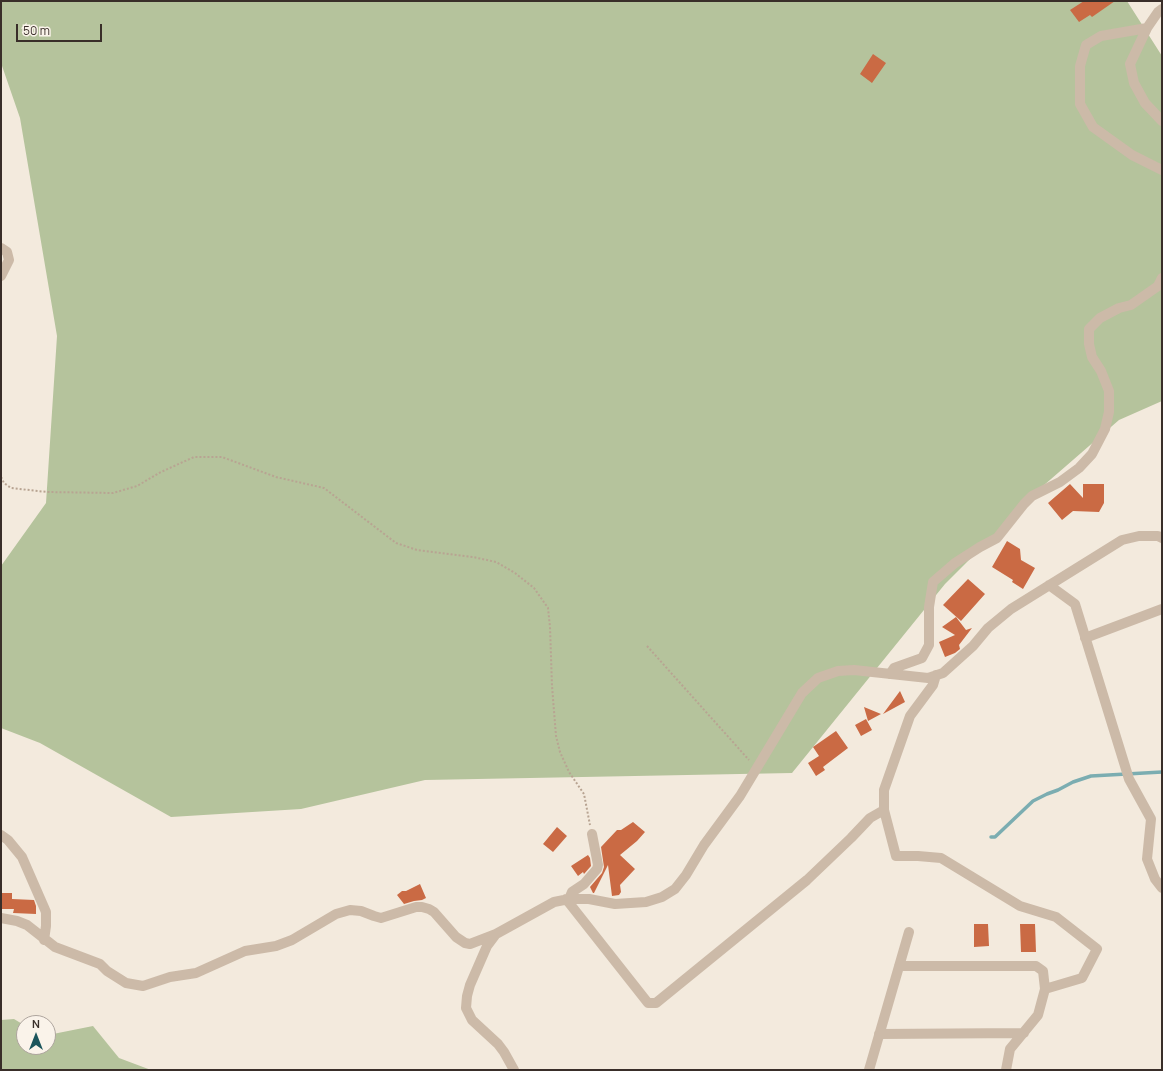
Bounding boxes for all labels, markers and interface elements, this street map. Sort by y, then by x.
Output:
scale bar [18,16,104,42]
text: 50 m [23,22,50,39]
north arrow [16,1015,56,1055]
text: N [32,1016,40,1031]

